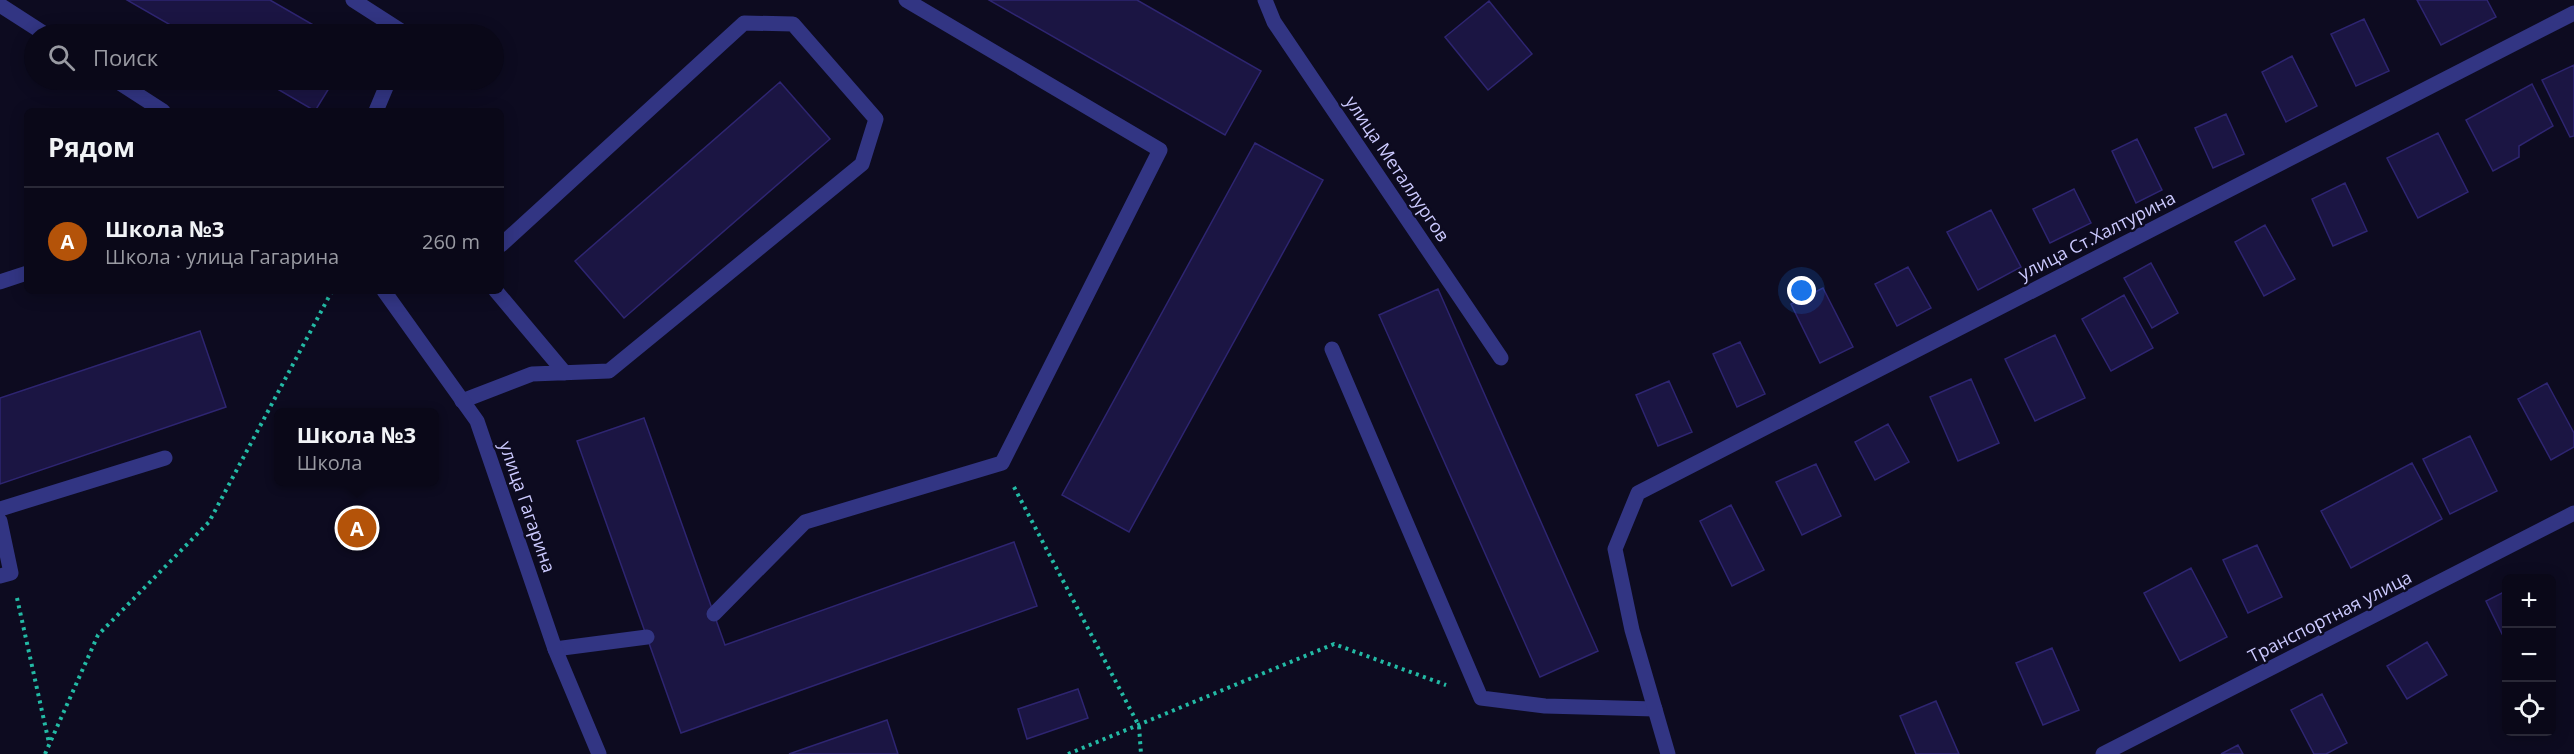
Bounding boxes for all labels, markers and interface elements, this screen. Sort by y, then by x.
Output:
search box [24,24,504,90]
icon: search [45,41,78,74]
text: Поиск [93,42,158,72]
street label: улица Металлургов [1340,91,1456,246]
text: Рядом [48,129,135,165]
street label: улица Ст.Халтурина [2014,185,2179,285]
text: Школа №3 [105,213,224,243]
text: A [61,228,74,255]
text: 260 m [422,228,480,255]
text: Школа · улица Гагарина [105,243,339,270]
your location [1787,276,1816,305]
popup [274,408,439,486]
text: Школа №3 [297,419,416,449]
street label: улица Гагарина [494,438,562,576]
text: Школа [297,449,362,476]
pin: A [338,506,376,550]
street label: Транспортная улица [2244,564,2415,668]
map controls [2502,574,2556,736]
button: + [2502,574,2556,628]
button: − [2502,628,2556,682]
button: locate [2502,682,2556,736]

